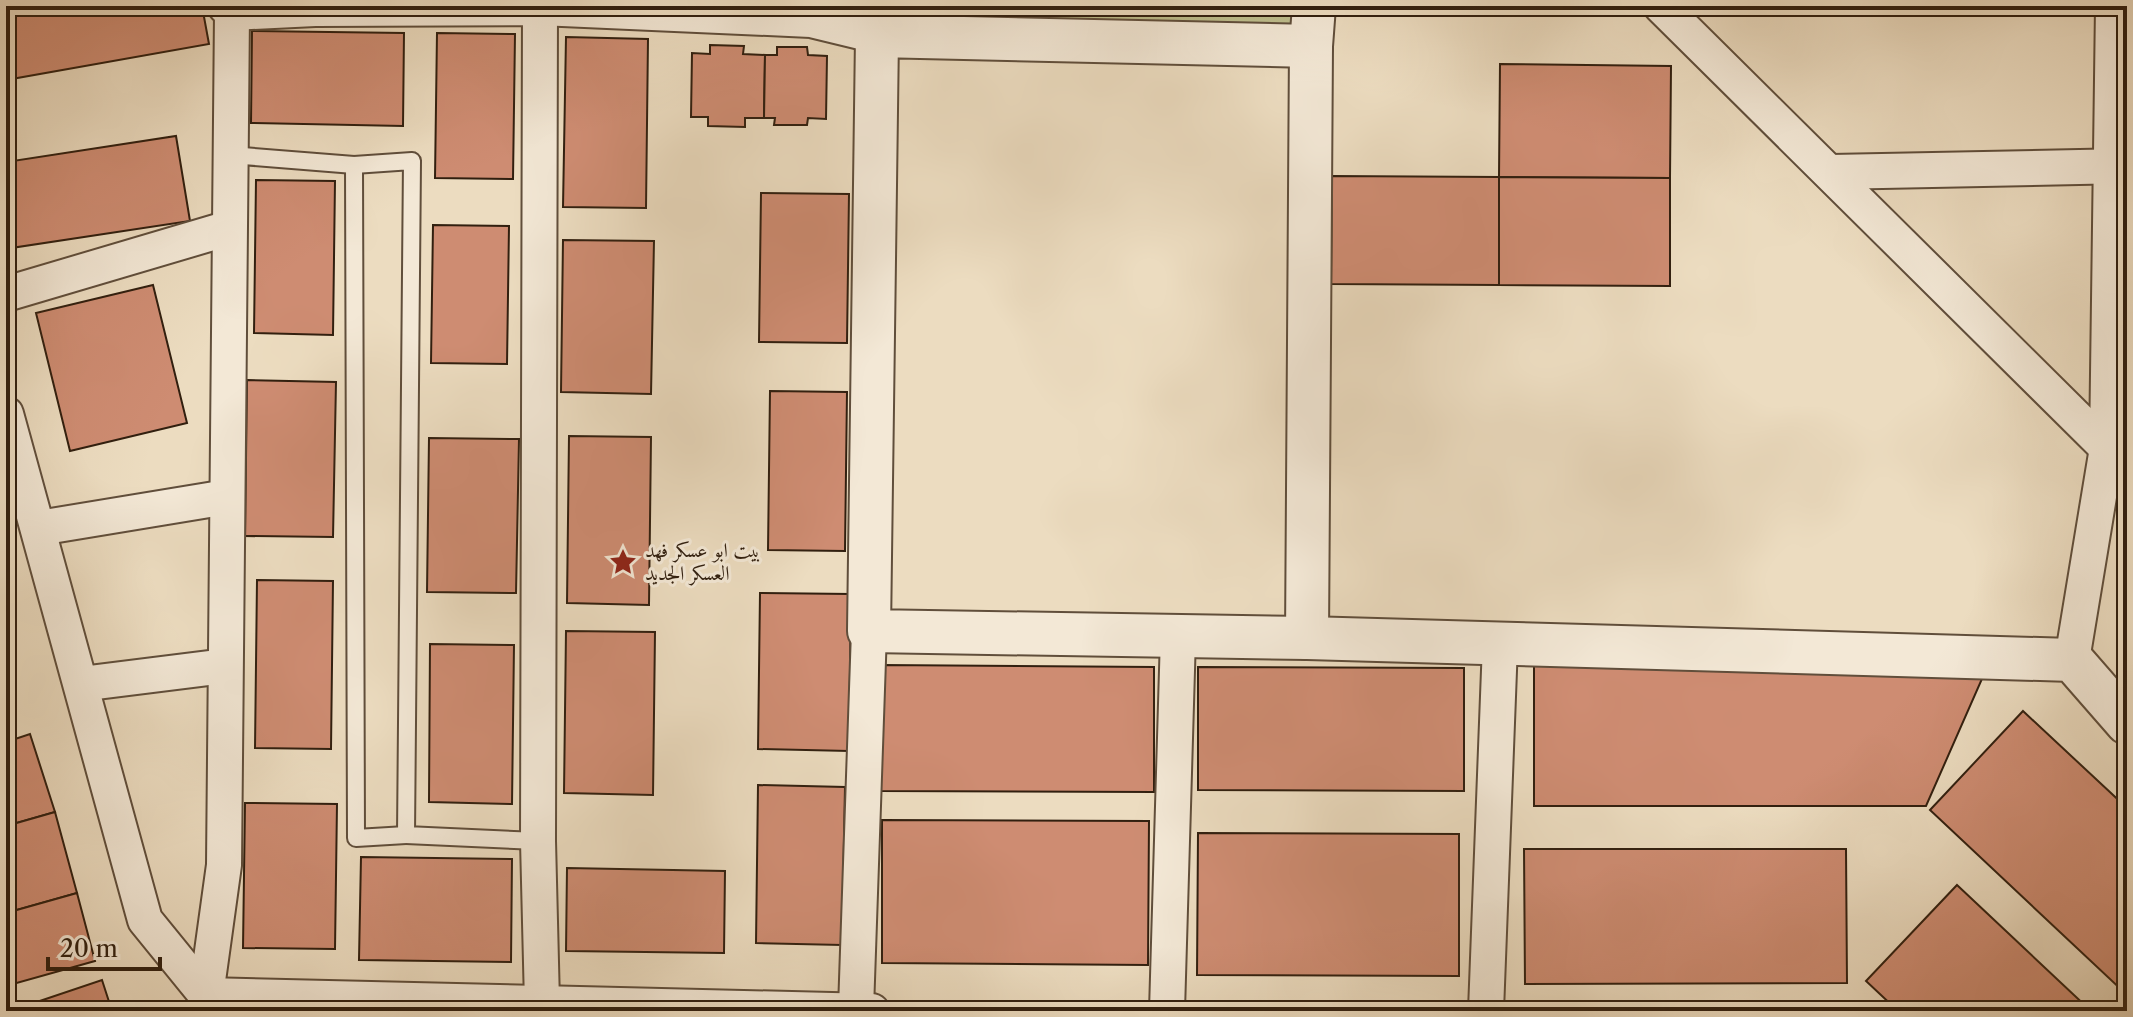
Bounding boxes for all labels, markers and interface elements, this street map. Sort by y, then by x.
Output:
place label: بيت ابو عسكر فهد العسكر الجديد [645,538,760,586]
place icon: بيت ابو عسكر فهد العسكر الجديد [608,547,638,577]
scale bar [48,921,160,971]
text: 20 m [60,934,118,963]

